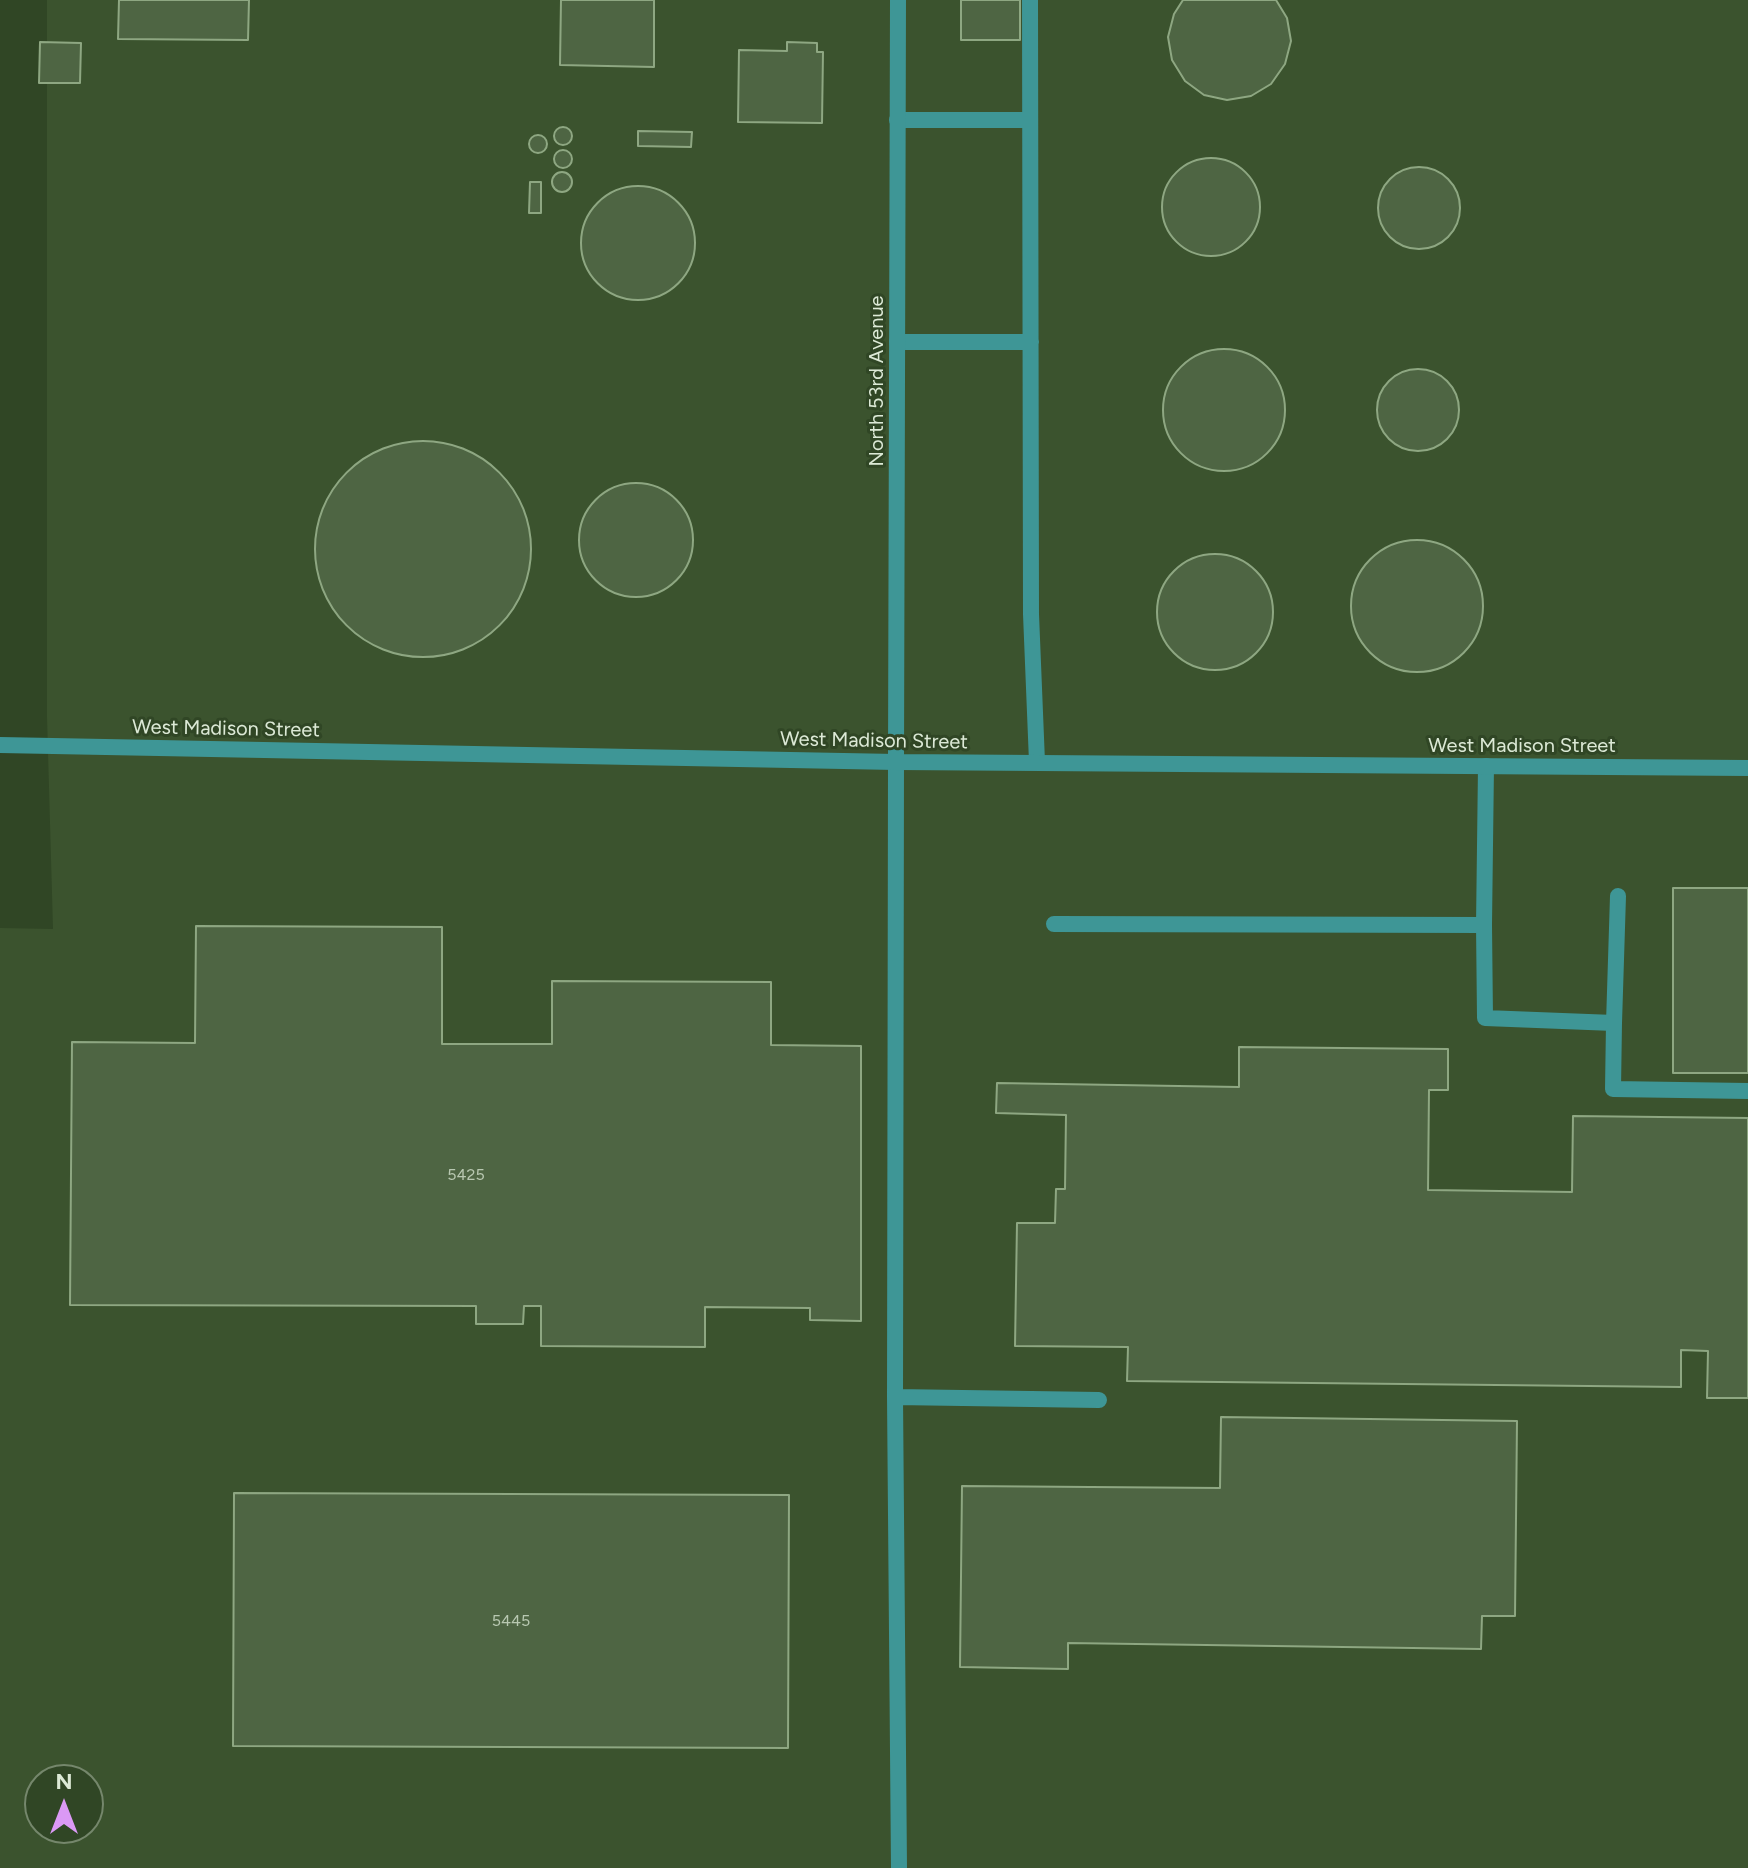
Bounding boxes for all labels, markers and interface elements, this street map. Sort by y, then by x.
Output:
street label: North 53rd Avenue [865,296,889,466]
street label: West Madison Street [132,715,320,743]
street label: West Madison Street [780,727,968,755]
street label: West Madison Street [1428,734,1616,758]
house number: 5425 [447,1165,485,1185]
house number: 5445 [492,1611,530,1631]
north arrow [24,1764,104,1844]
text: N [55,1768,73,1795]

